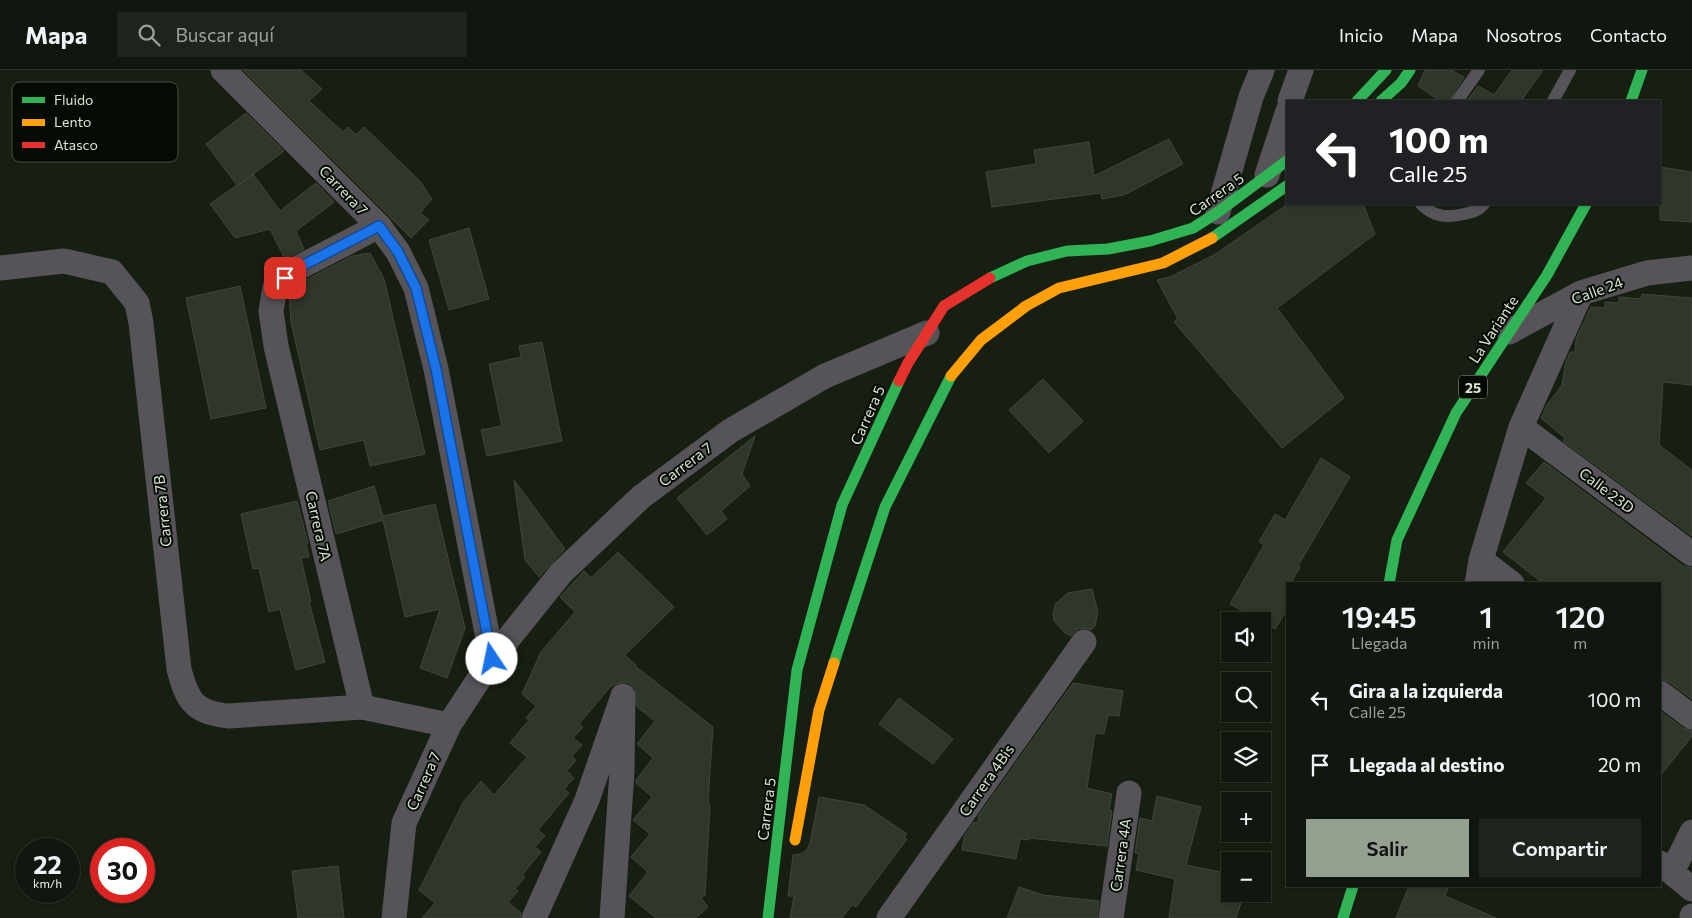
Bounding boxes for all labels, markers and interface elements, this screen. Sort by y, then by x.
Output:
search box [117,12,467,57]
text: Mapa [25,20,87,49]
icon: search [135,21,163,49]
text: Buscar aquí [175,23,274,46]
text: Inicio [1339,24,1383,46]
text: Mapa [1411,24,1458,46]
text: Nosotros [1486,24,1562,46]
text: Contacto [1590,24,1667,46]
legend [12,82,178,162]
text: Fluido [54,91,93,108]
text: Lento [54,113,91,130]
text: 100 m [1389,117,1489,160]
icon: left [1306,120,1371,185]
text: Atasco [54,136,98,153]
text: Calle 25 [1389,160,1467,187]
street label: Carrera 7 [316,161,372,219]
street label: Carrera 5 [1185,169,1247,219]
pin [264,257,306,299]
icon: arrive [271,264,299,292]
street label: Calle 24 [1569,272,1625,308]
street label: La Variante [1465,292,1522,366]
road number: 25 [1459,376,1487,398]
street label: Carrera 5 [846,383,888,447]
street label: Carrera 7 [655,438,715,490]
street label: Calle 23D [1576,463,1638,517]
street label: Carrera 7B [149,474,175,548]
street label: Carrera 7A [302,489,336,563]
text: 19:45 [1342,597,1417,634]
text: 1 [1479,597,1493,634]
text: 120 [1555,597,1605,634]
map controls [1221,612,1271,902]
button: sound [1221,612,1271,662]
position arrow [465,632,517,684]
text: Llegada [1351,633,1407,652]
text: min [1472,633,1500,652]
text: m [1573,633,1587,652]
button: search [1221,672,1271,722]
text: Gira a la izquierda [1349,679,1503,702]
icon: left [1306,686,1334,714]
text: 100 m [1588,688,1641,711]
text: Calle 25 [1349,702,1406,721]
button: layers [1221,732,1271,782]
street label: Carrera 4Bis [955,740,1017,819]
street label: Carrera 7 [402,749,444,813]
icon: arrive [1306,751,1334,779]
text: Llegada al destino [1349,753,1505,776]
text: 20 m [1598,753,1641,776]
street label: Carrera 5 [753,777,779,841]
button: + [1221,792,1271,842]
street label: Carrera 4A [1106,817,1134,893]
button: Salir [1306,819,1469,877]
button: Compartir [1479,819,1641,877]
speed limit sign: 30 [90,838,155,903]
text: 22 [33,849,62,879]
button: − [1221,852,1271,902]
text: km/h [33,876,62,890]

